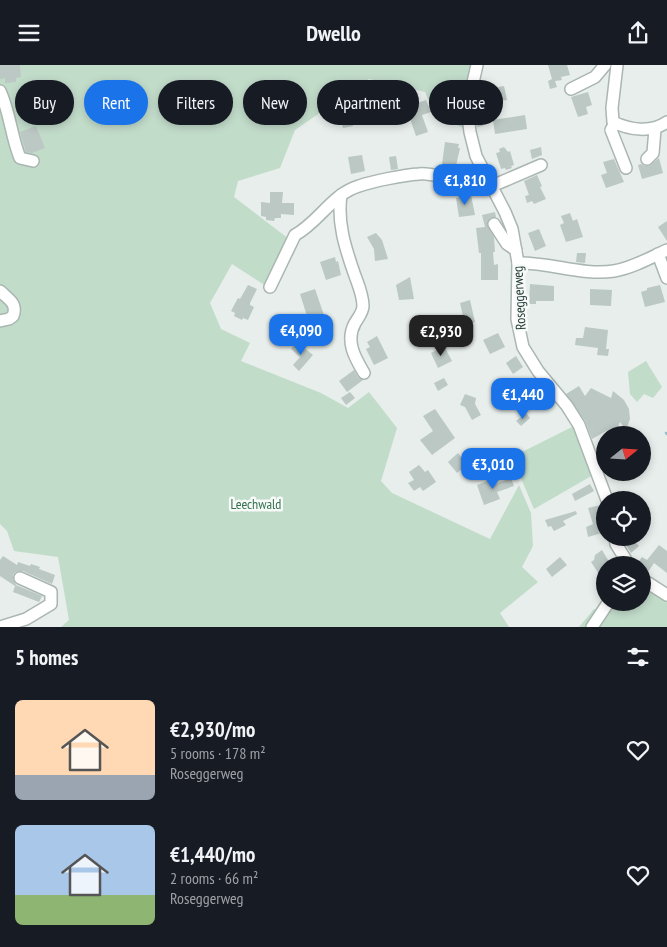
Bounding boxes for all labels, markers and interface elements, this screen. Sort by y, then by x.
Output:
icon: menu [15,19,43,47]
text: Dwello [306,19,361,47]
icon: share [624,19,652,47]
chip: Buy [15,80,74,125]
chip: Rent [84,80,148,125]
chip: Filters [158,80,233,125]
chip: New [243,80,307,125]
chip: Apartment [317,80,419,125]
chip: House [429,80,503,125]
pin: €1,810 [424,163,506,206]
text: €1,810 [444,170,486,190]
street label: Roseggerweg [508,265,530,331]
pin: €4,090 [260,313,342,356]
pin: €2,930 [400,315,482,357]
text: €4,090 [280,320,322,340]
text: €2,930 [420,321,462,341]
pin: €1,440 [482,377,564,420]
text: €1,440 [502,384,544,404]
north arrow [596,426,651,481]
map controls [596,426,651,611]
pin: €3,010 [452,447,534,490]
text: €3,010 [472,454,514,474]
button: locate [596,491,651,546]
park label: Leechwald [231,495,281,513]
button: layers [596,556,651,611]
icon: filters [624,643,652,671]
text: 5 homes [15,644,78,671]
text: €2,930/mo [170,716,255,743]
icon: home [55,720,115,780]
icon: heart [624,736,652,764]
text: 5 rooms · 178 m² [170,743,266,763]
text: Roseggerweg [170,763,243,783]
text: €1,440/mo [170,841,255,868]
icon: home [55,845,115,905]
icon: heart [624,861,652,889]
text: 2 rooms · 66 m² [170,868,258,888]
text: Roseggerweg [170,888,243,908]

